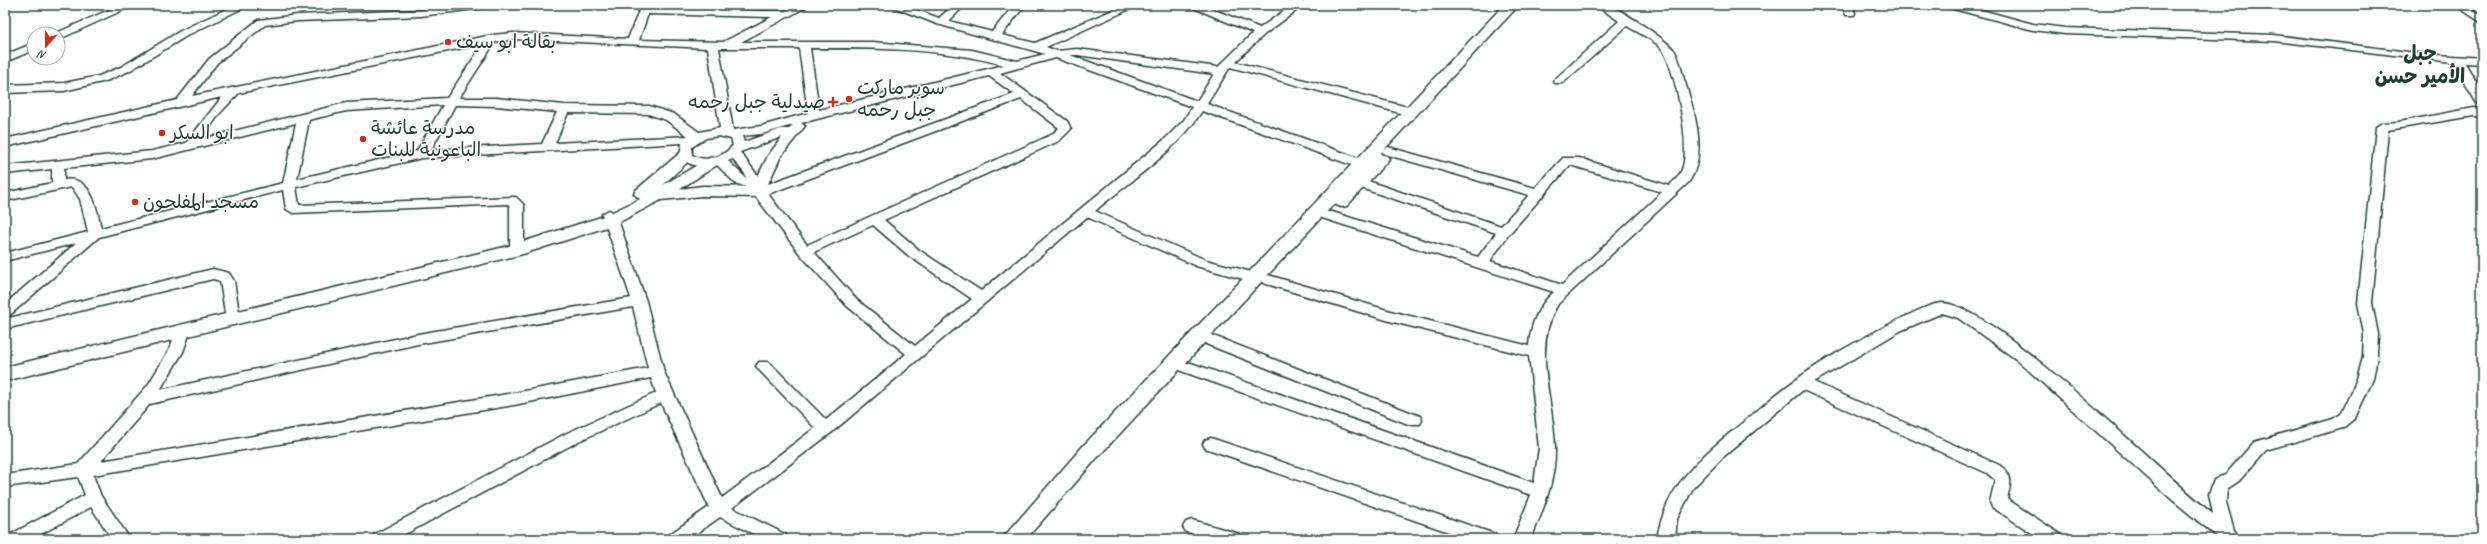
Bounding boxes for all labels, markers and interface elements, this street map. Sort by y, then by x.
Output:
north arrow [26,26,66,66]
place label: بقالة ابو سيف [456,30,556,54]
marker: بقالة ابو سيف [443,37,453,47]
district label: جبل الأمير حسن [2375,41,2465,89]
text: N [35,47,48,63]
place label: سوبر ماركت جبل رحمه [857,76,945,122]
place label: صيدلية جبل رحمه [688,90,825,114]
marker: سوبر ماركت جبل رحمه [844,94,854,104]
marker: صيدلية جبل رحمه [828,97,838,107]
place label: مدرسة عائشة الباعونية للبنات [371,116,481,162]
place label: ابو السكر [168,121,234,145]
marker: ابو السكر [157,128,167,138]
marker: مدرسة عائشة الباعونية للبنات [358,134,368,144]
place label: مسجد المفلحون [143,190,259,214]
marker: مسجد المفلحون [130,197,140,207]

